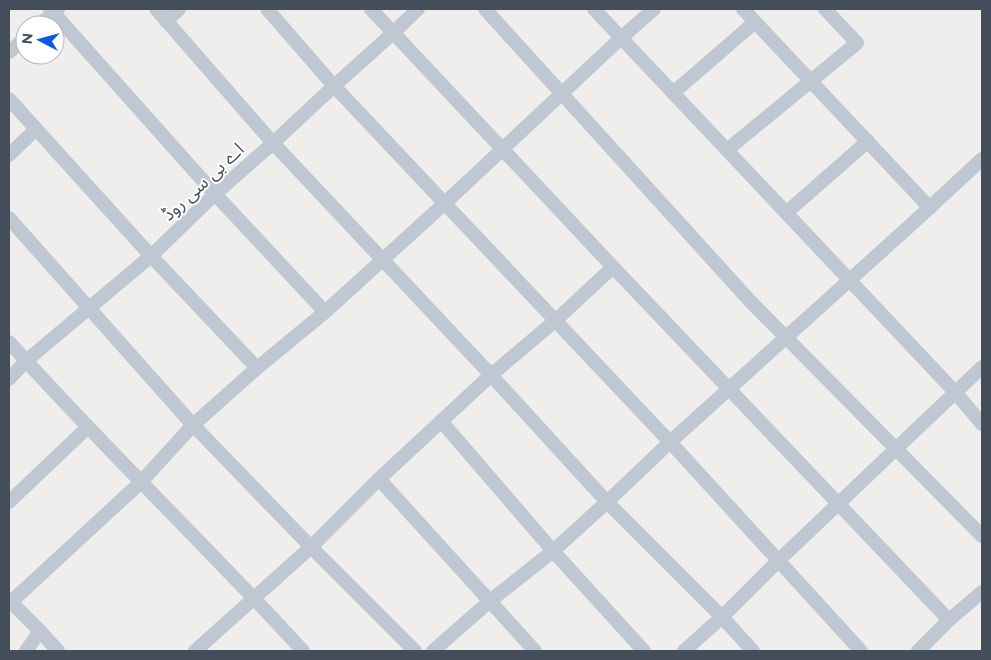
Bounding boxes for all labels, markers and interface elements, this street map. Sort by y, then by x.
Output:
north arrow [15,15,65,65]
text: N [18,32,37,45]
street label: اے بی سی روڈ [157,138,249,226]

